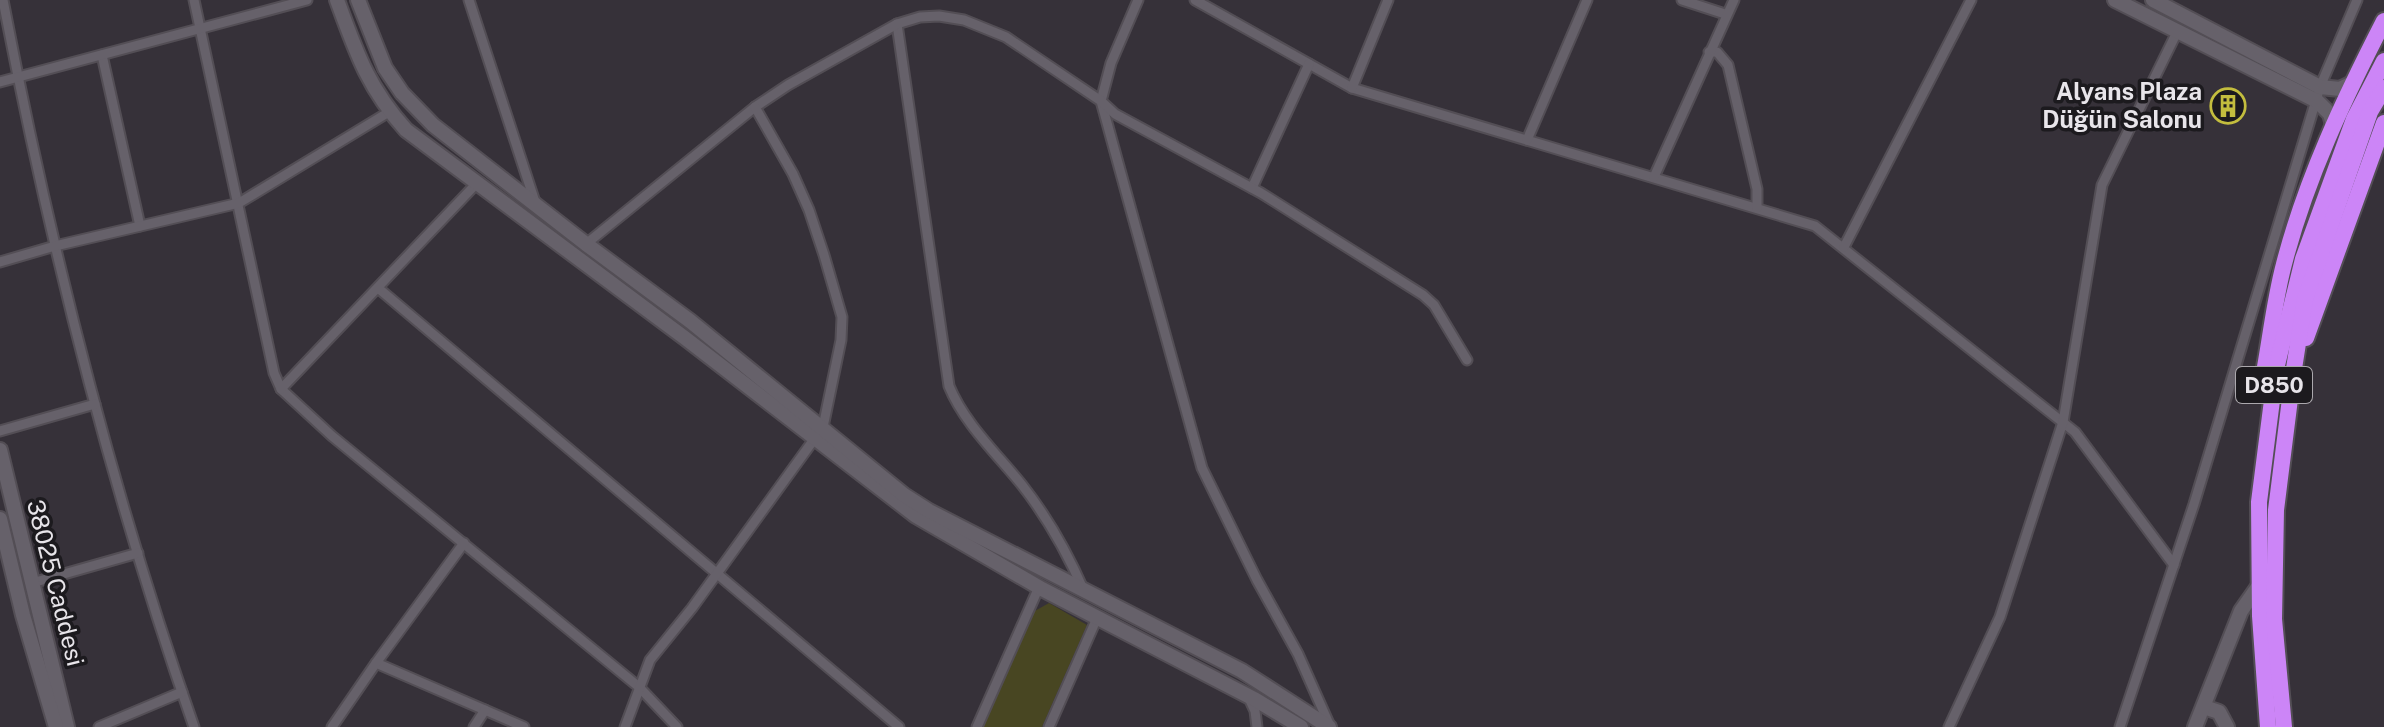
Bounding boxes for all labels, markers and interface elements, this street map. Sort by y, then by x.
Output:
place label: Alyans Plaza Düğün Salonu [2042,77,2202,133]
building icon: Alyans Plaza Düğün Salonu [2209,87,2247,125]
road number: D850 [2236,367,2312,403]
street label: 38025 Caddesi [22,497,90,669]

